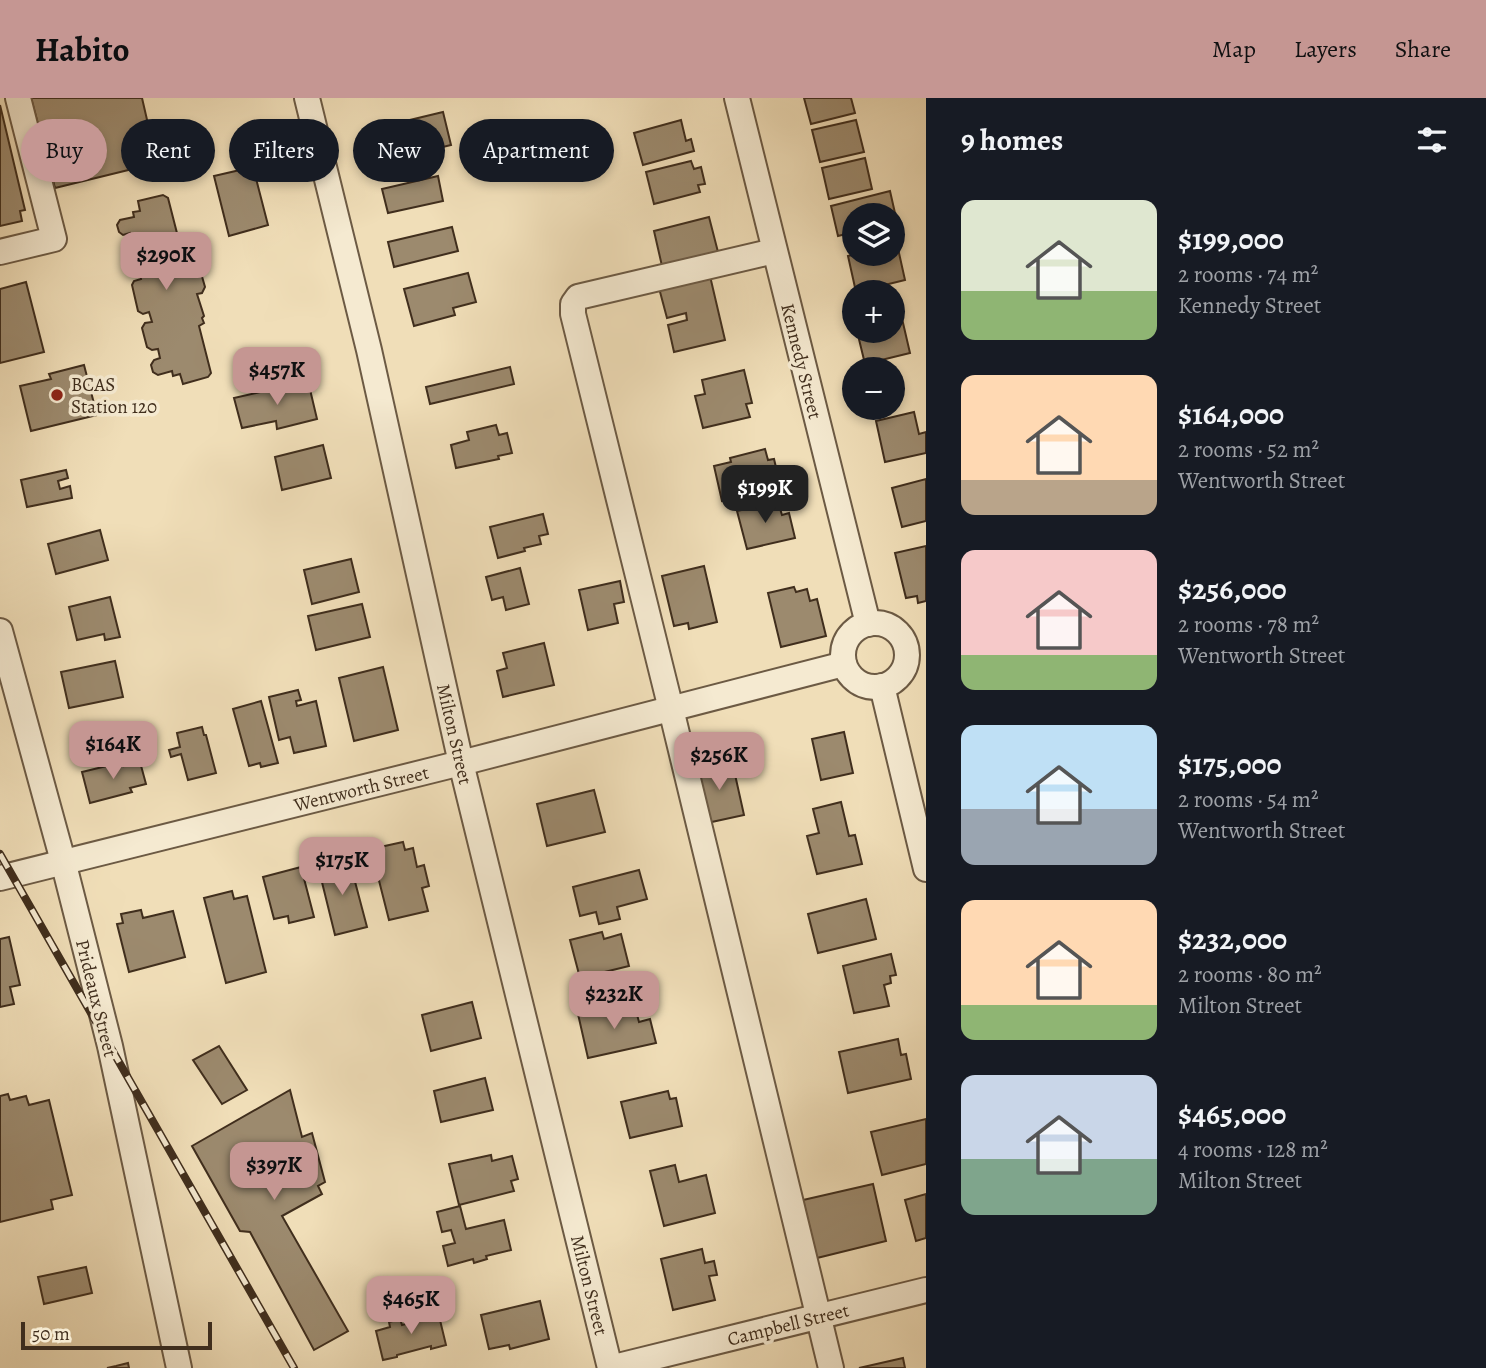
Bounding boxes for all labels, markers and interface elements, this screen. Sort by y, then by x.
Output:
text: Habito [35,27,130,72]
text: Map [1212,33,1256,65]
text: Layers [1294,33,1357,65]
text: Share [1395,33,1451,65]
chip: Buy [21,119,107,182]
chip: Rent [121,119,215,182]
chip: Filters [229,119,339,182]
chip: New [353,119,445,182]
chip: Apartment [459,119,614,182]
text: 9 homes [961,120,1063,160]
icon: filters [1413,121,1451,159]
map controls [842,203,905,420]
button: layers [842,203,905,266]
text: $199,000 [1178,219,1284,259]
icon: home [1017,228,1101,312]
pin: $290K [117,232,215,292]
text: $290K [136,239,196,270]
text: 2 rooms · 74 m² [1178,259,1318,290]
button: + [842,280,905,343]
text: Kennedy Street [1178,290,1321,321]
street label: Kennedy Street [774,301,828,422]
pin: $457K [228,348,326,407]
text: $457K [249,354,305,385]
button: − [842,357,905,420]
place label: BCAS Station 120 [71,372,157,420]
marker: BCAS Station 120 [49,387,65,403]
text: $164,000 [1178,394,1284,434]
icon: home [1017,403,1101,487]
text: 2 rooms · 52 m² [1178,434,1319,465]
text: Wentworth Street [1178,465,1345,496]
pin: $199K [716,466,814,525]
text: $199K [737,472,793,503]
text: $256,000 [1178,569,1287,609]
icon: home [1017,578,1101,662]
text: 2 rooms · 78 m² [1178,609,1319,640]
text: Wentworth Street [1178,640,1345,671]
street label: Milton Street [430,681,478,787]
pin: $164K [64,722,162,781]
text: $164K [85,728,141,759]
pin: $256K [670,732,768,792]
text: $256K [690,739,748,770]
text: $175,000 [1178,744,1282,784]
icon: home [1017,753,1101,837]
street label: Wentworth Street [290,760,431,819]
text: 2 rooms · 54 m² [1178,784,1319,815]
text: Wentworth Street [1178,815,1345,846]
pin: $175K [293,838,391,897]
text: $175K [315,844,369,875]
text: $232,000 [1178,919,1287,959]
icon: home [1017,928,1101,1012]
street label: Prideaux Street [69,937,123,1060]
text: 2 rooms · 80 m² [1178,959,1322,990]
pin: $232K [565,972,663,1031]
text: $232K [585,978,643,1009]
text: Milton Street [1178,990,1302,1021]
text: $465,000 [1178,1094,1286,1134]
icon: home [1017,1103,1101,1187]
text: 4 rooms · 128 m² [1178,1134,1328,1165]
pin: $397K [225,1142,323,1202]
text: $397K [246,1149,302,1180]
text: Milton Street [1178,1165,1302,1196]
street label: Milton Street [564,1232,614,1338]
pin: $465K [362,1276,460,1336]
text: $465K [382,1283,440,1314]
street label: Campbell Street [725,1297,852,1353]
scale bar [21,1319,212,1351]
text: 50 m [32,1321,70,1347]

